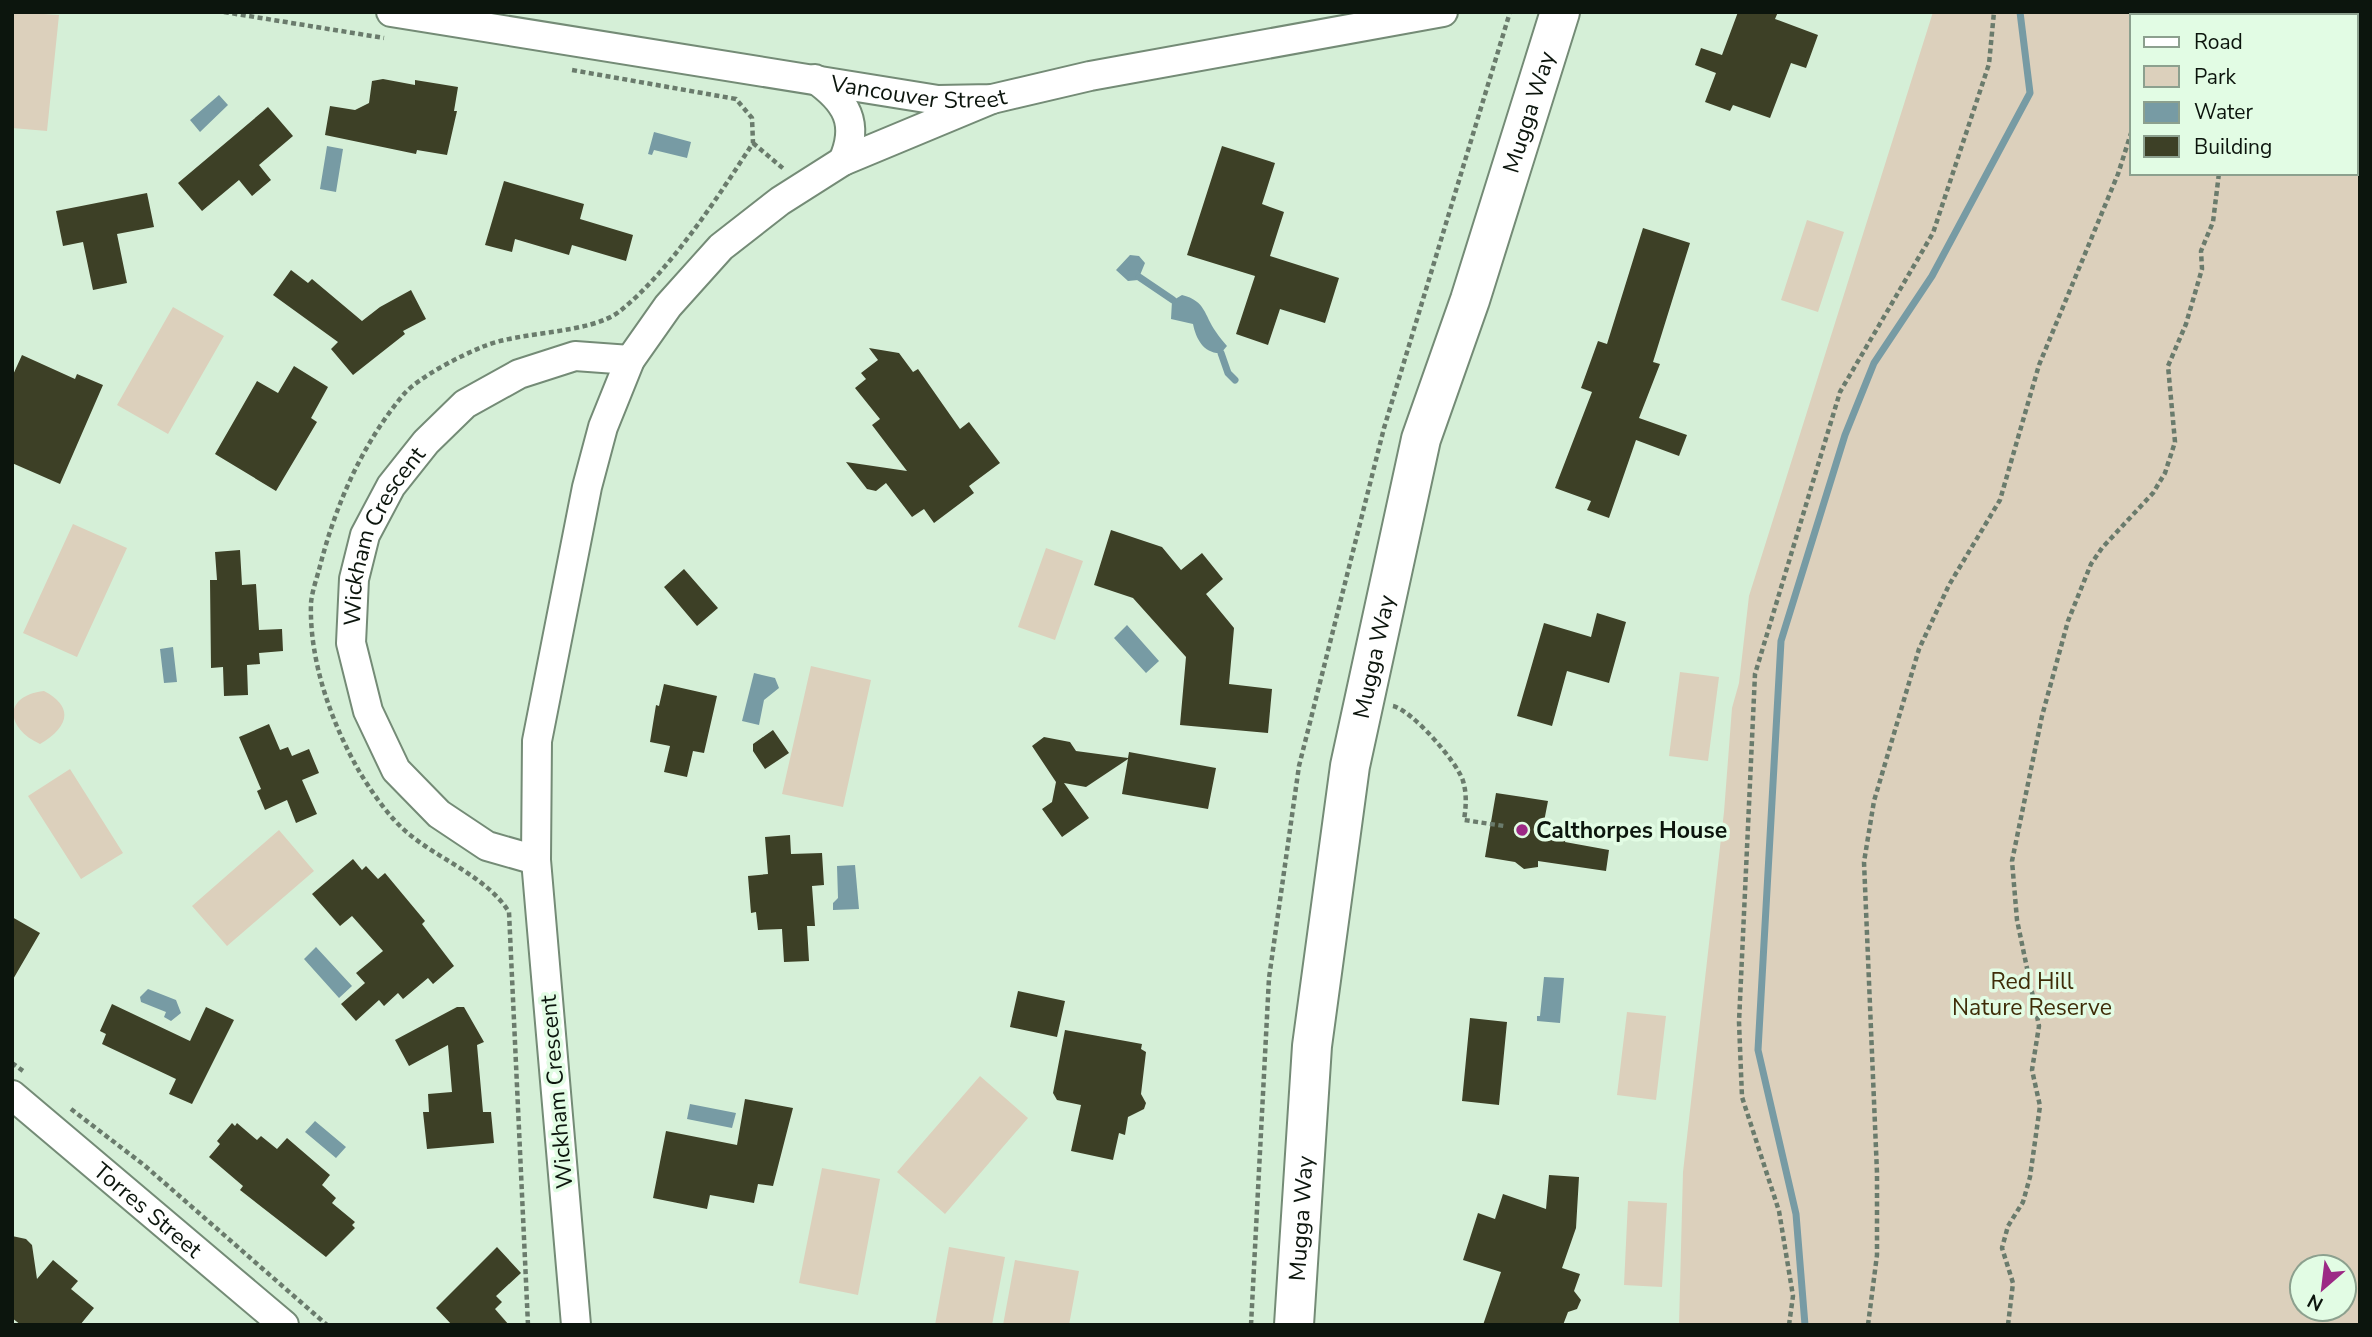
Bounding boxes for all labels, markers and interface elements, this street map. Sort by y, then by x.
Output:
legend [2130,14,2358,175]
text: Road [2194,28,2243,56]
street label: Mugga Way [1496,48,1563,177]
text: Park [2194,63,2236,91]
street label: Vancouver Street [827,68,1011,116]
text: Water [2194,98,2253,126]
text: Building [2194,133,2272,161]
street label: Wickham Crescent [337,439,433,627]
street label: Mugga Way [1346,592,1403,721]
place label: Calthorpes House [1536,815,1727,846]
marker: Calthorpes House [1514,822,1530,838]
park label: Red Hill Nature Reserve [1952,966,2112,1023]
street label: Wickham Crescent [533,993,580,1190]
street label: Mugga Way [1282,1154,1321,1282]
street label: Torres Street [87,1155,209,1266]
north arrow [2288,1253,2358,1323]
text: N [2303,1287,2328,1317]

